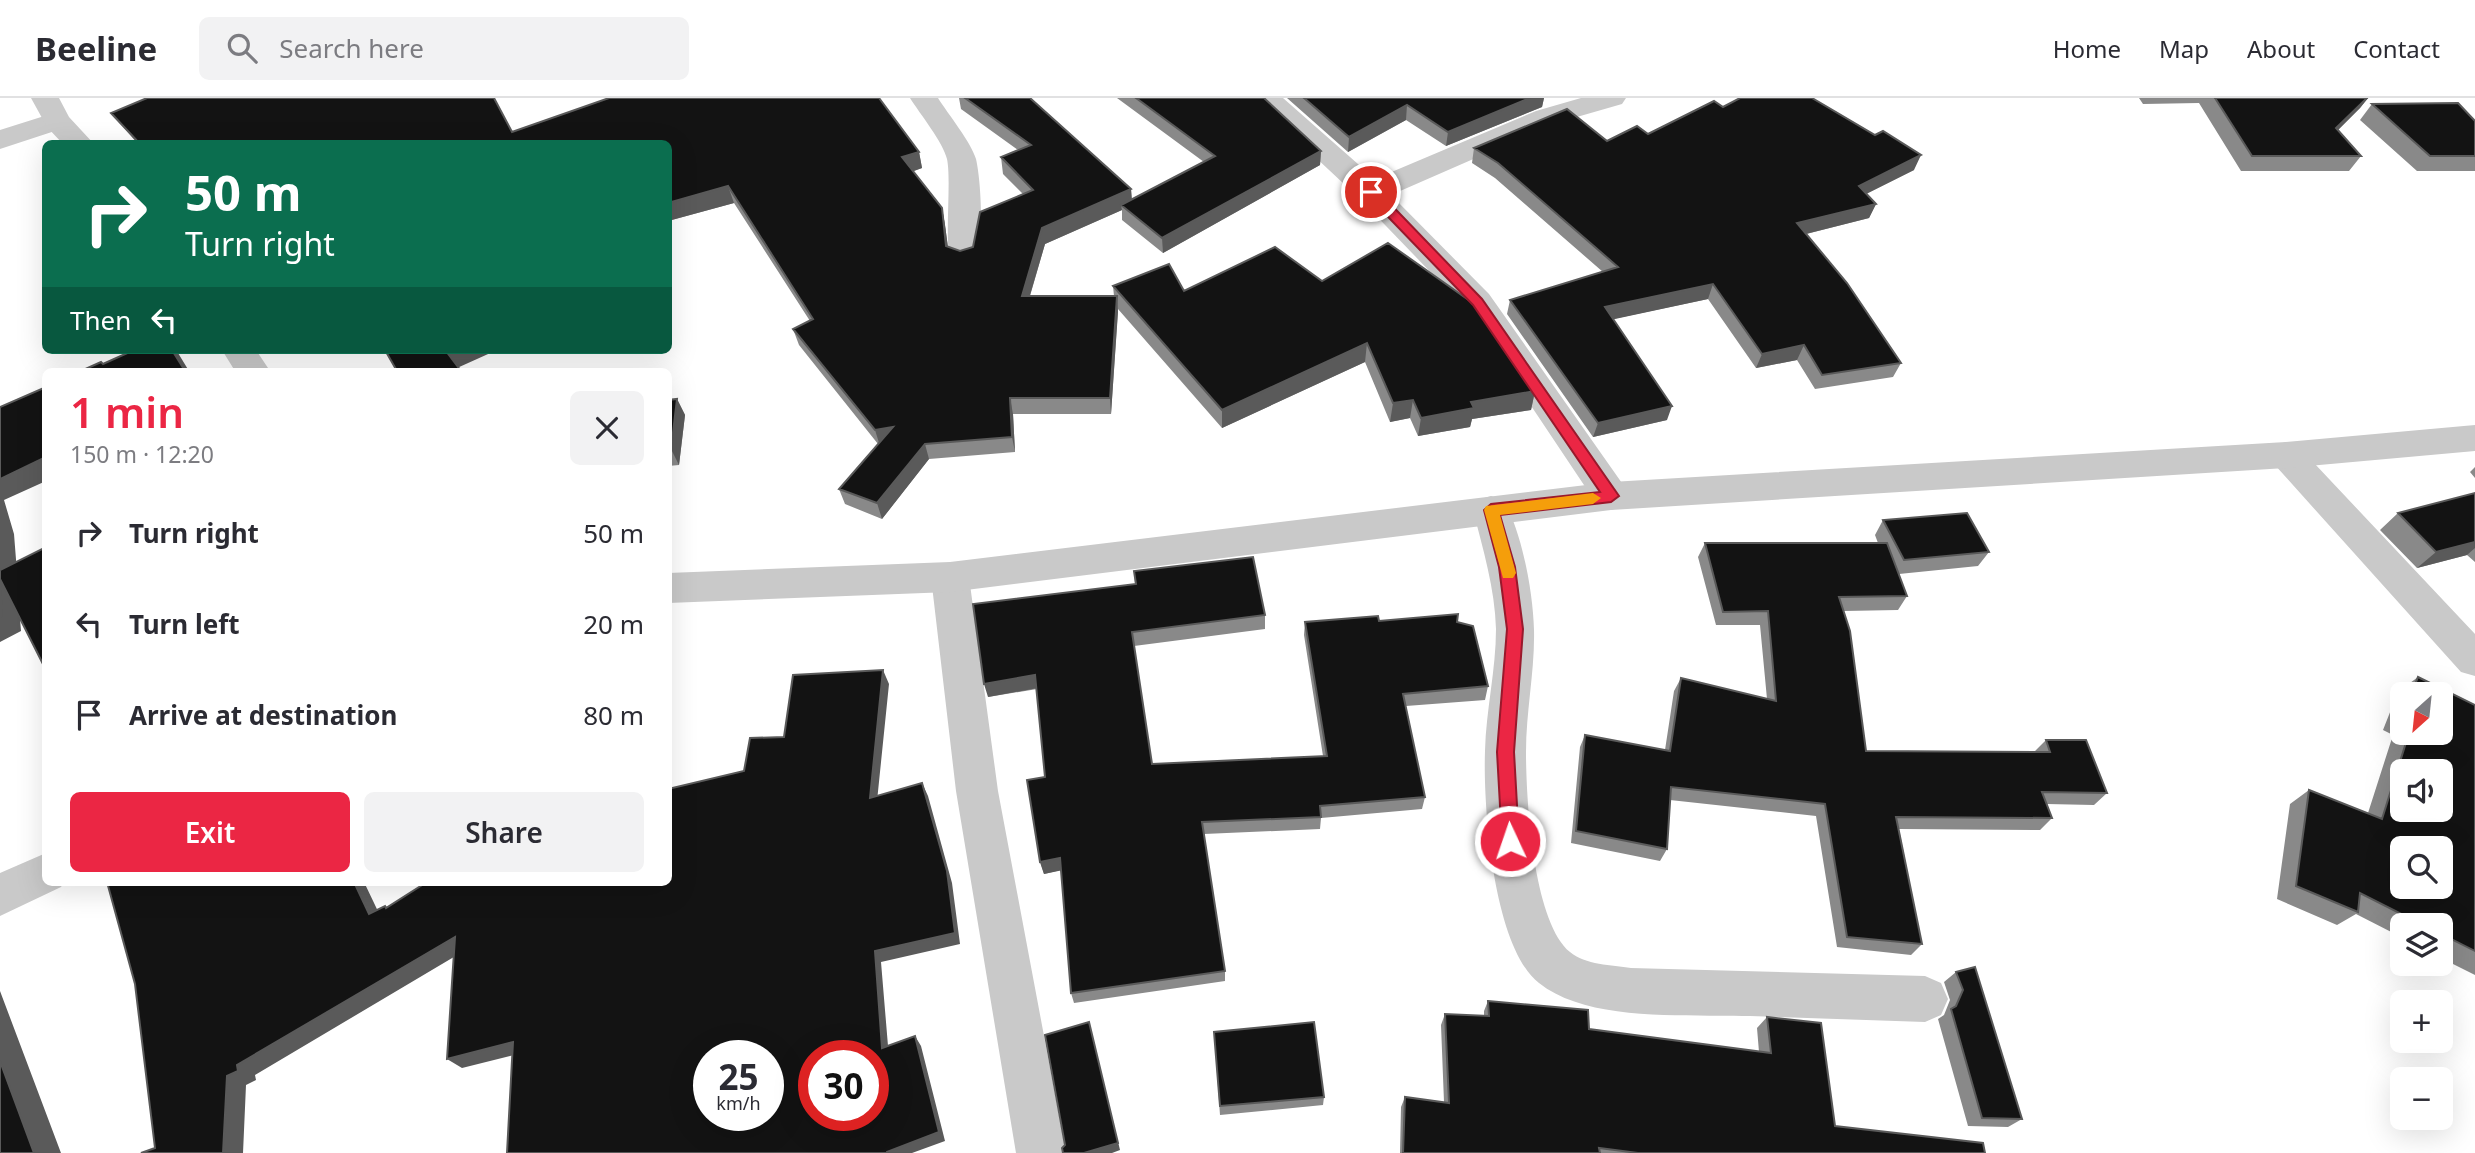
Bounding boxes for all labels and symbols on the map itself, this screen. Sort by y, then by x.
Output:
pin [1341,162,1401,222]
north arrow [2390,682,2454,746]
position arrow [1473,804,1547,878]
speed limit sign: 30 [798,1040,889,1131]

